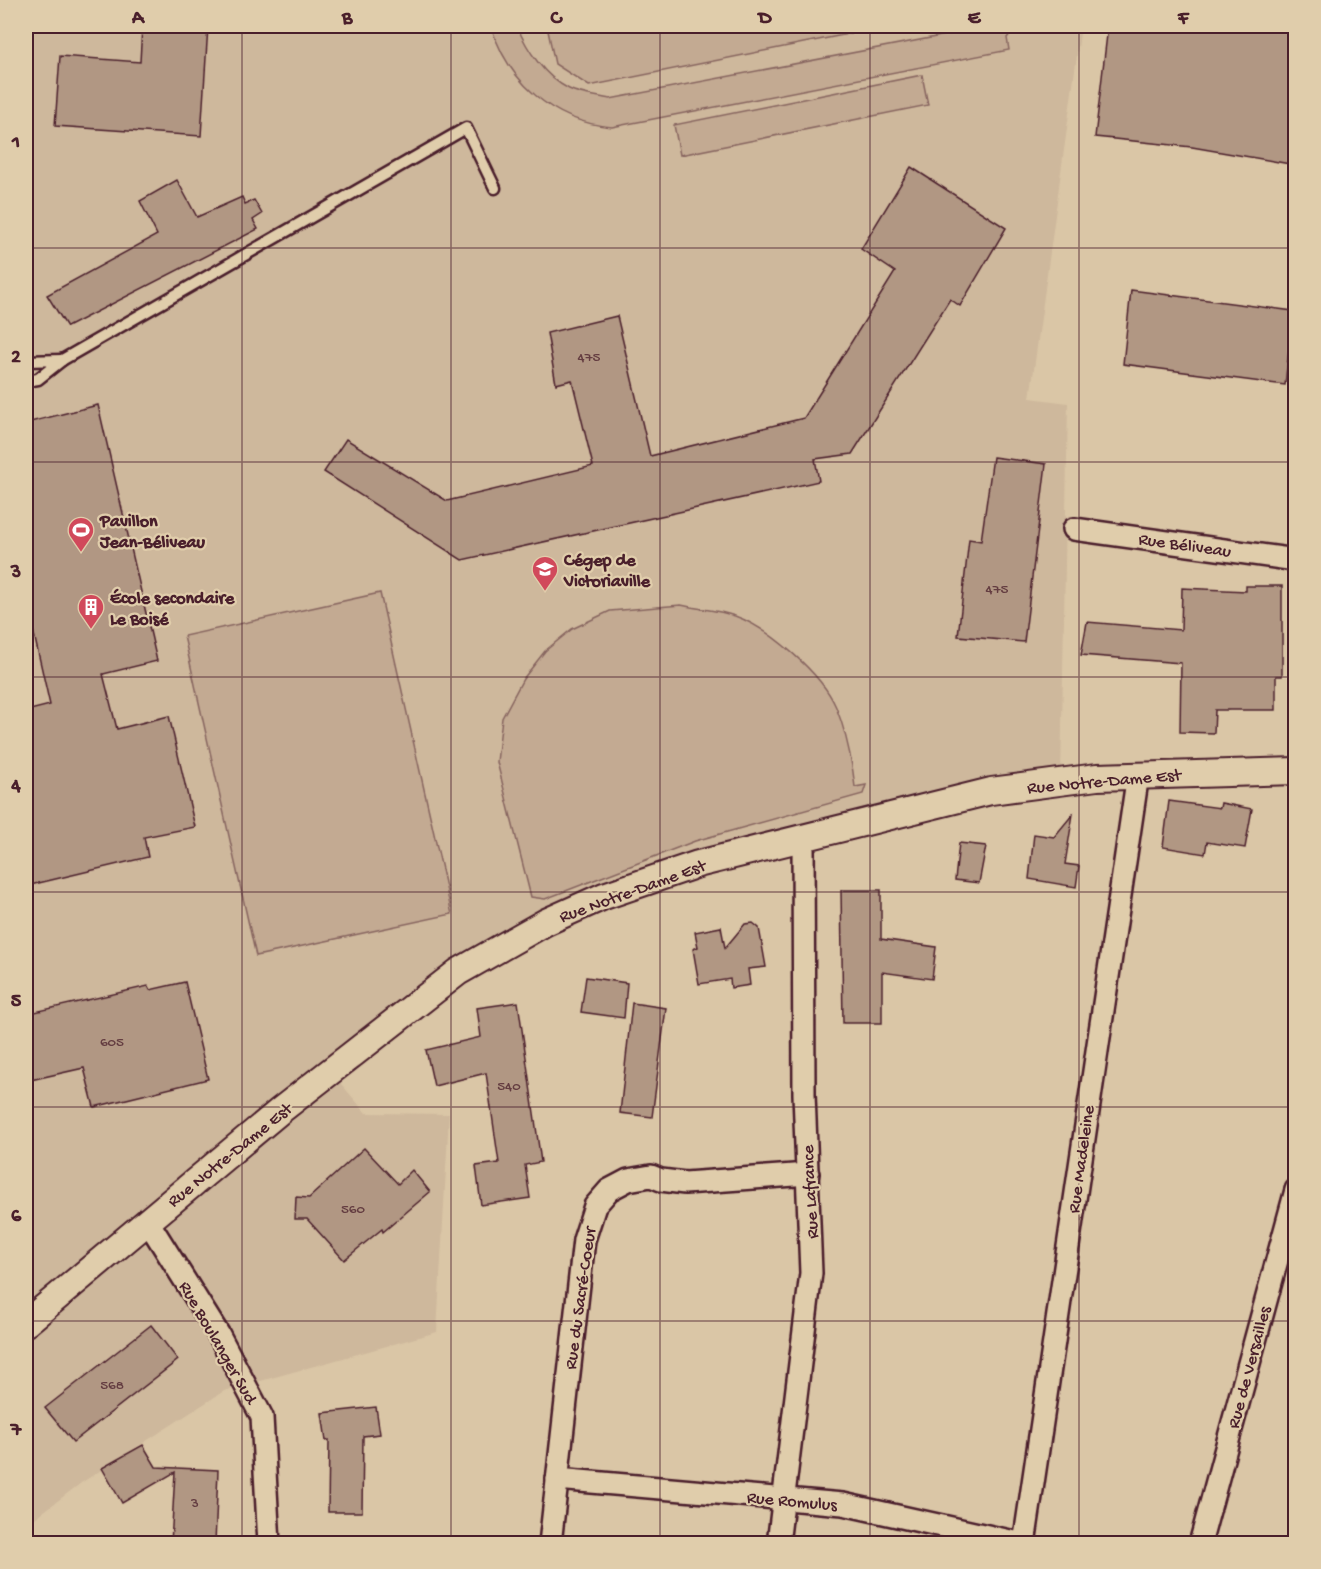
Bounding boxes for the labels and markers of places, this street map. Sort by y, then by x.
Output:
place label: Pavillon Jean-Béliveau [99,512,206,554]
sports icon: Pavillon Jean-Béliveau [66,515,96,553]
place label: Cégep de Victoriaville [563,551,651,593]
school or university icon: Cégep de Victoriaville [530,554,560,592]
place label: École secondaire Le Boisé [110,588,235,631]
building icon: École secondaire Le Boisé [76,592,106,630]

